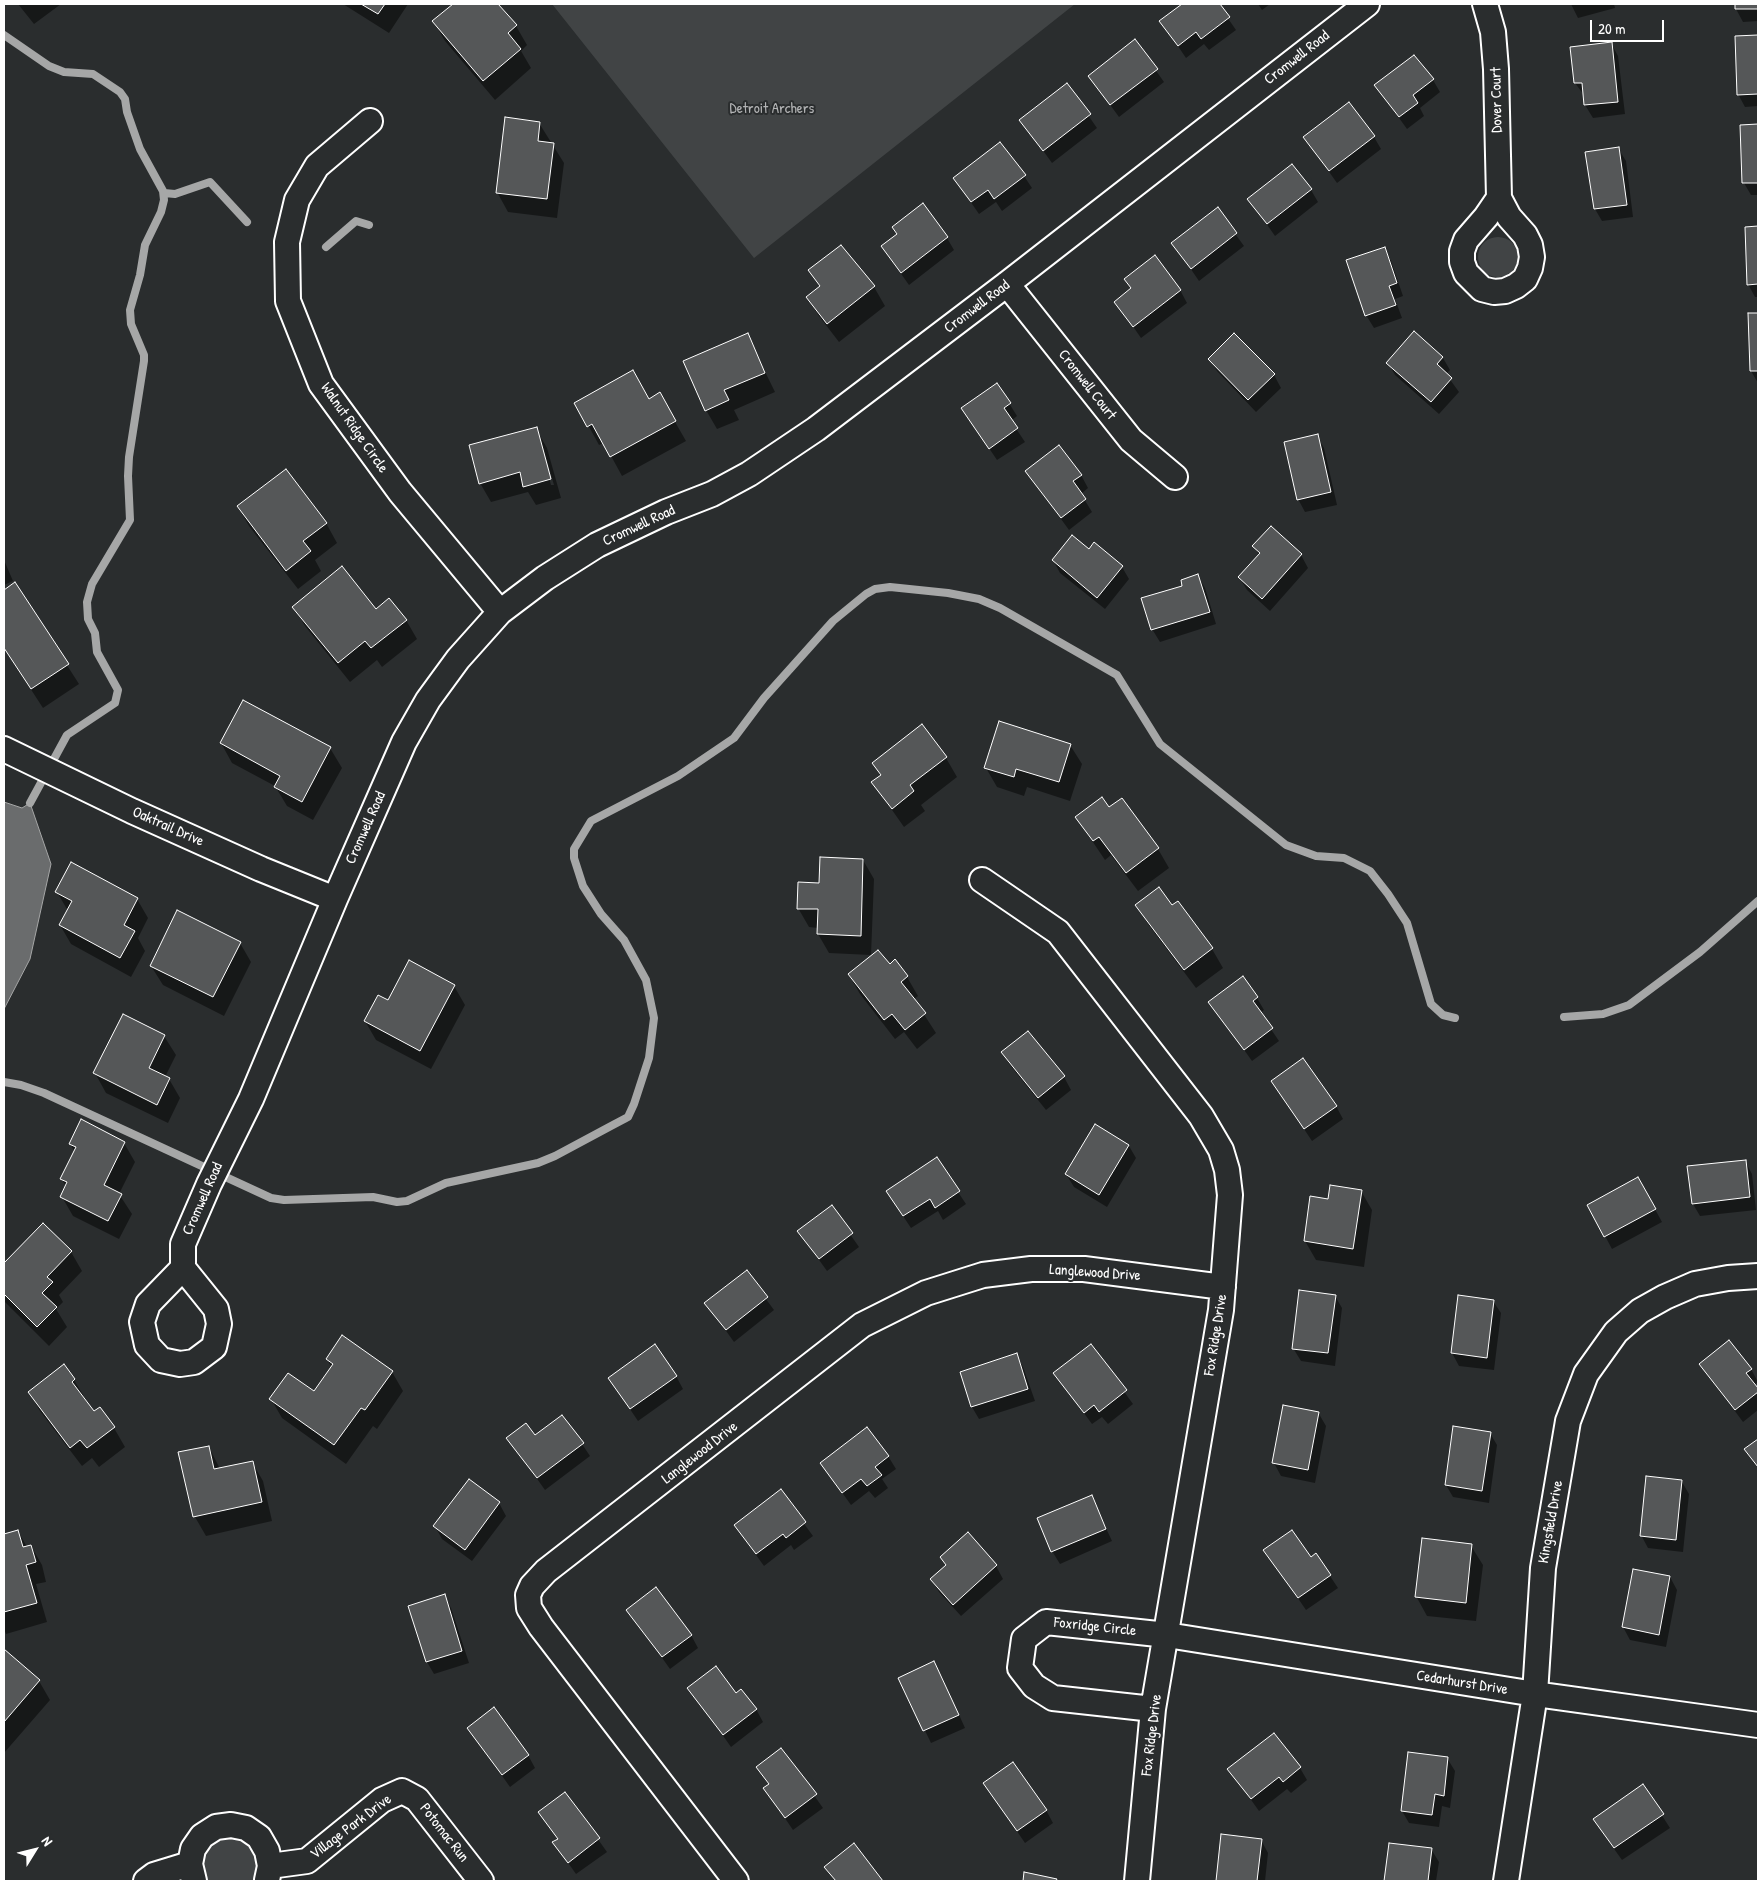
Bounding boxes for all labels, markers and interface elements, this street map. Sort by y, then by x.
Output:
scale bar [1592,10,1666,42]
text: 20 m [1598,18,1625,39]
street label: Cromwell Road [1261,27,1333,89]
street label: Dover Court [1487,67,1507,133]
park label: Detroit Archers [730,100,814,118]
street label: Cromwell Road [941,276,1013,338]
street label: Cromwell Court [1054,346,1120,424]
street label: Walnut Ridge Circle [316,380,392,476]
street label: Cromwell Road [600,501,678,551]
street label: Cromwell Road [342,789,390,867]
street label: Oaktrail Drive [129,803,207,851]
street label: Cromwell Road [179,1160,227,1238]
street label: Langlewood Drive [1049,1261,1141,1285]
street label: Fox Ridge Drive [1201,1293,1231,1377]
street label: Langlewood Drive [658,1418,742,1488]
street label: Kingsfield Drive [1535,1479,1567,1565]
street label: Foxridge Circle [1053,1614,1137,1640]
street label: Cedarhurst Drive [1415,1667,1509,1699]
street label: Fox Ridge Drive [1138,1693,1166,1777]
street label: Village Park Drive [307,1791,395,1863]
street label: Potomac Run [416,1800,472,1866]
north arrow [10,1825,60,1875]
text: N [38,1832,57,1849]

